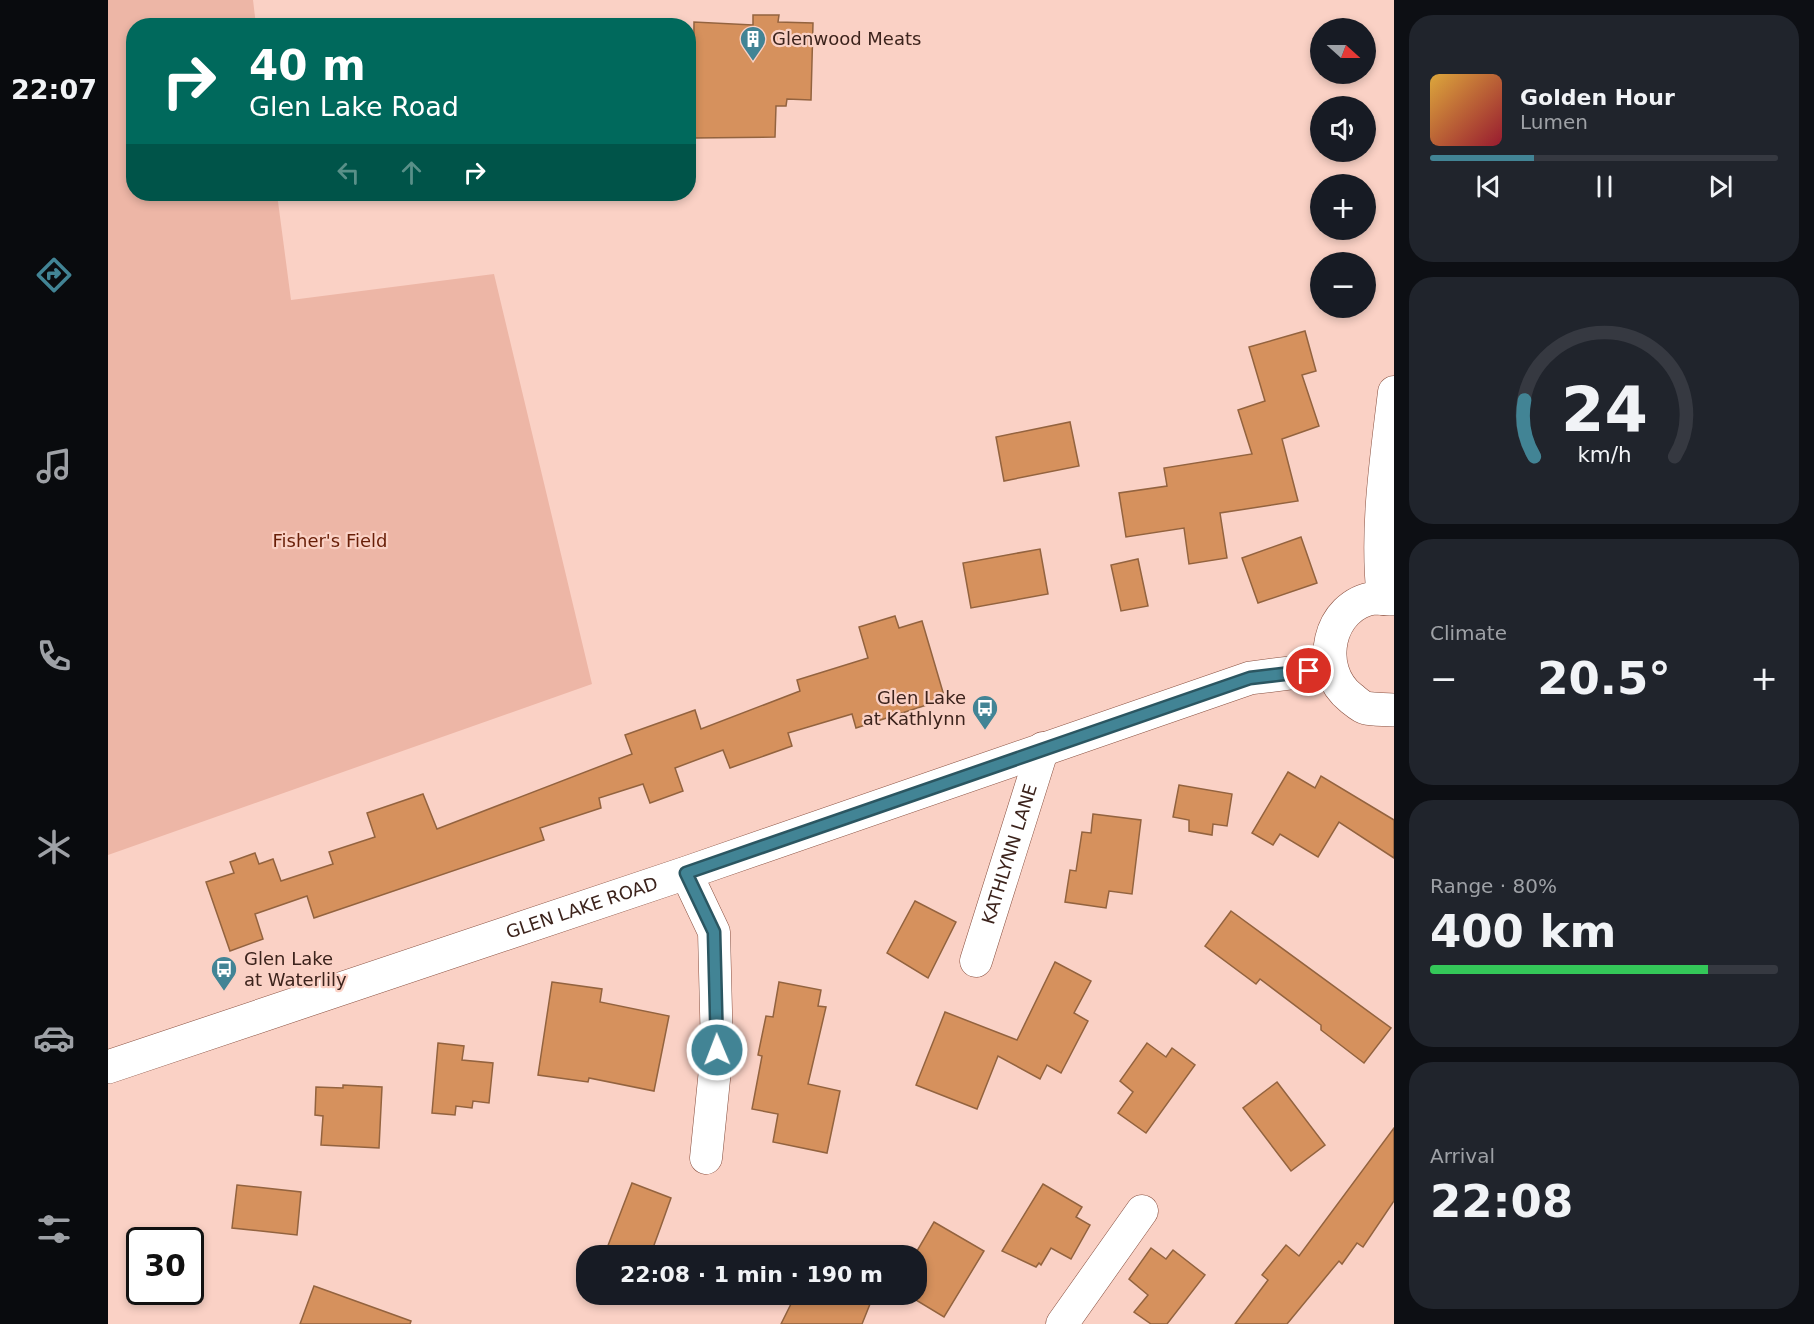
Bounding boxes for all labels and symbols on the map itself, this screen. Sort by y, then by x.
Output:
north arrow [1310,18,1376,84]
building icon: Glenwood Meats [738,24,768,62]
place label: Glenwood Meats [772,28,921,49]
park label: Fisher's Field [273,530,387,551]
pin [1283,645,1334,696]
place label: Glen Lake at Kathlynn [863,687,966,729]
bus stop icon: Glen Lake at Kathlynn [970,693,1000,731]
street label: KATHLYNN LANE [977,781,1041,927]
street label: GLEN LAKE ROAD [503,872,660,943]
place label: Glen Lake at Waterlily [244,948,347,990]
bus stop icon: Glen Lake at Waterlily [209,954,239,992]
position arrow [685,1018,749,1082]
speed limit sign: 30 [126,1227,204,1305]

